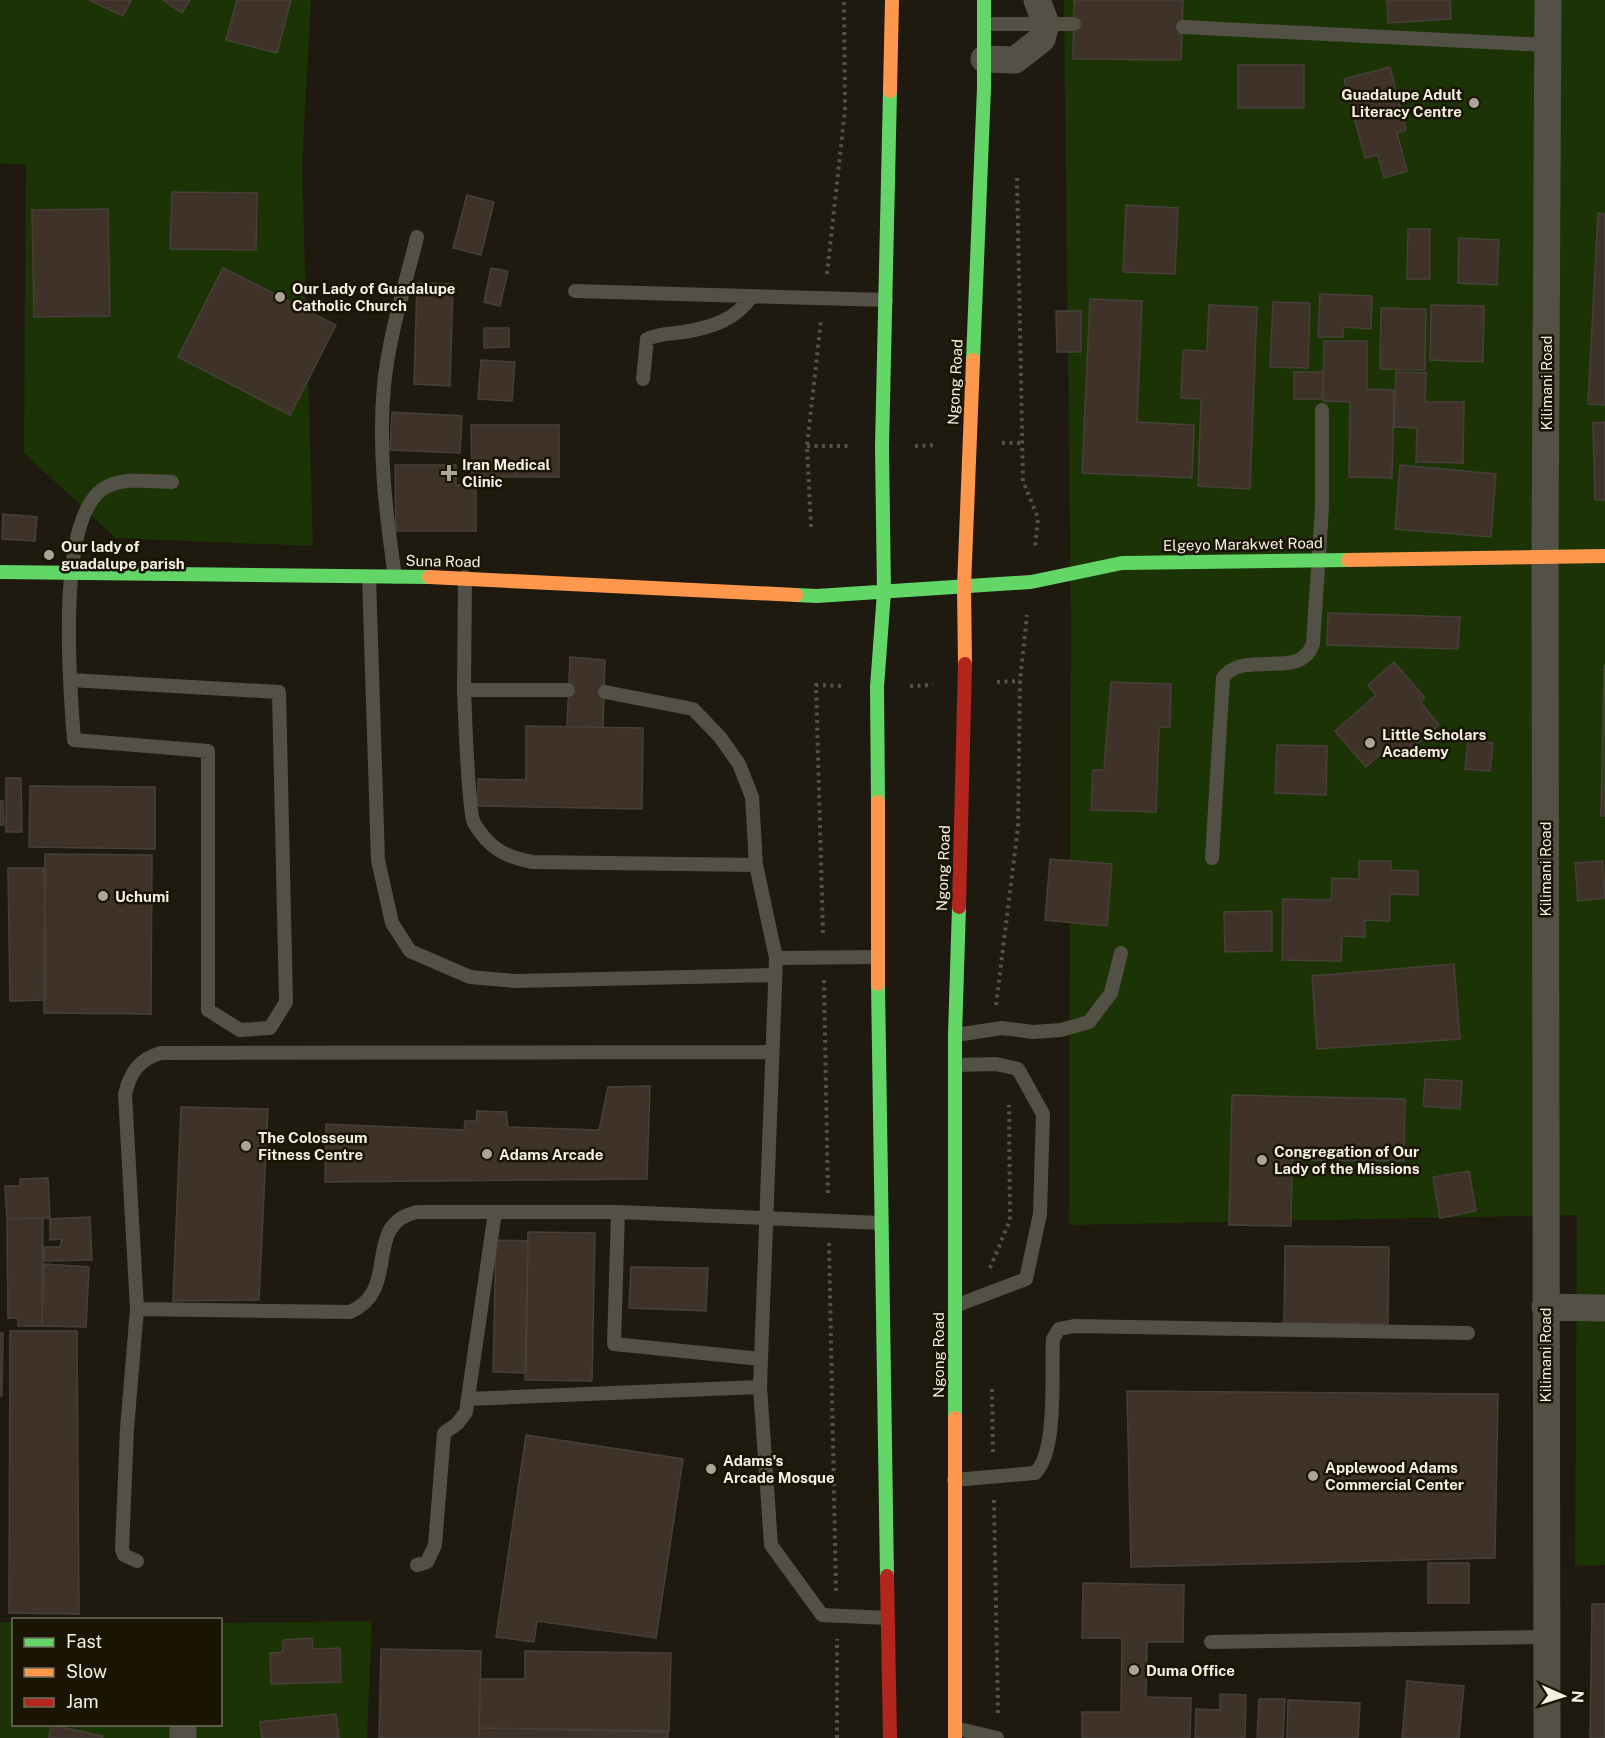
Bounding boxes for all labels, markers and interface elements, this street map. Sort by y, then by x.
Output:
place label: Guadalupe Adult Literacy Centre [1341,86,1462,120]
marker: Guadalupe Adult Literacy Centre [1467,96,1481,110]
place label: Our Lady of Guadalupe Catholic Church [292,280,455,314]
marker: Our Lady of Guadalupe Catholic Church [273,290,287,304]
street label: Kilimani Road [1538,335,1555,431]
street label: Ngong Road [944,339,966,425]
place label: Iran Medical Clinic [462,456,550,490]
marker: Iran Medical Clinic [440,464,458,482]
street label: Elgeyo Marakwet Road [1163,534,1323,554]
place label: Our lady of guadalupe parish [61,538,185,572]
marker: Our lady of guadalupe parish [42,548,56,562]
street label: Suna Road [405,552,481,570]
place label: Little Scholars Academy [1382,726,1487,760]
marker: Little Scholars Academy [1363,736,1377,750]
street label: Kilimani Road [1537,821,1554,917]
street label: Ngong Road [933,825,953,911]
place label: Uchumi [115,888,169,905]
marker: Uchumi [96,889,110,903]
place label: The Colosseum Fitness Centre [258,1129,367,1163]
marker: The Colosseum Fitness Centre [239,1139,253,1153]
place label: Congregation of Our Lady of the Missions [1274,1143,1420,1177]
place label: Adams Arcade [499,1146,603,1163]
marker: Adams Arcade [480,1147,494,1161]
marker: Congregation of Our Lady of the Missions [1255,1153,1269,1167]
street label: Kilimani Road [1537,1307,1554,1403]
street label: Ngong Road [930,1312,947,1398]
place label: Adams's Arcade Mosque [723,1452,835,1486]
place label: Applewood Adams Commercial Center [1325,1459,1464,1493]
marker: Adams's Arcade Mosque [704,1462,718,1476]
marker: Applewood Adams Commercial Center [1306,1469,1320,1483]
legend [12,1618,222,1726]
text: Fast [66,1631,102,1652]
text: Slow [66,1661,107,1682]
place label: Duma Office [1146,1662,1235,1679]
marker: Duma Office [1127,1663,1141,1677]
north arrow [1533,1666,1593,1726]
text: N [1568,1690,1587,1704]
text: Jam [66,1691,99,1712]

